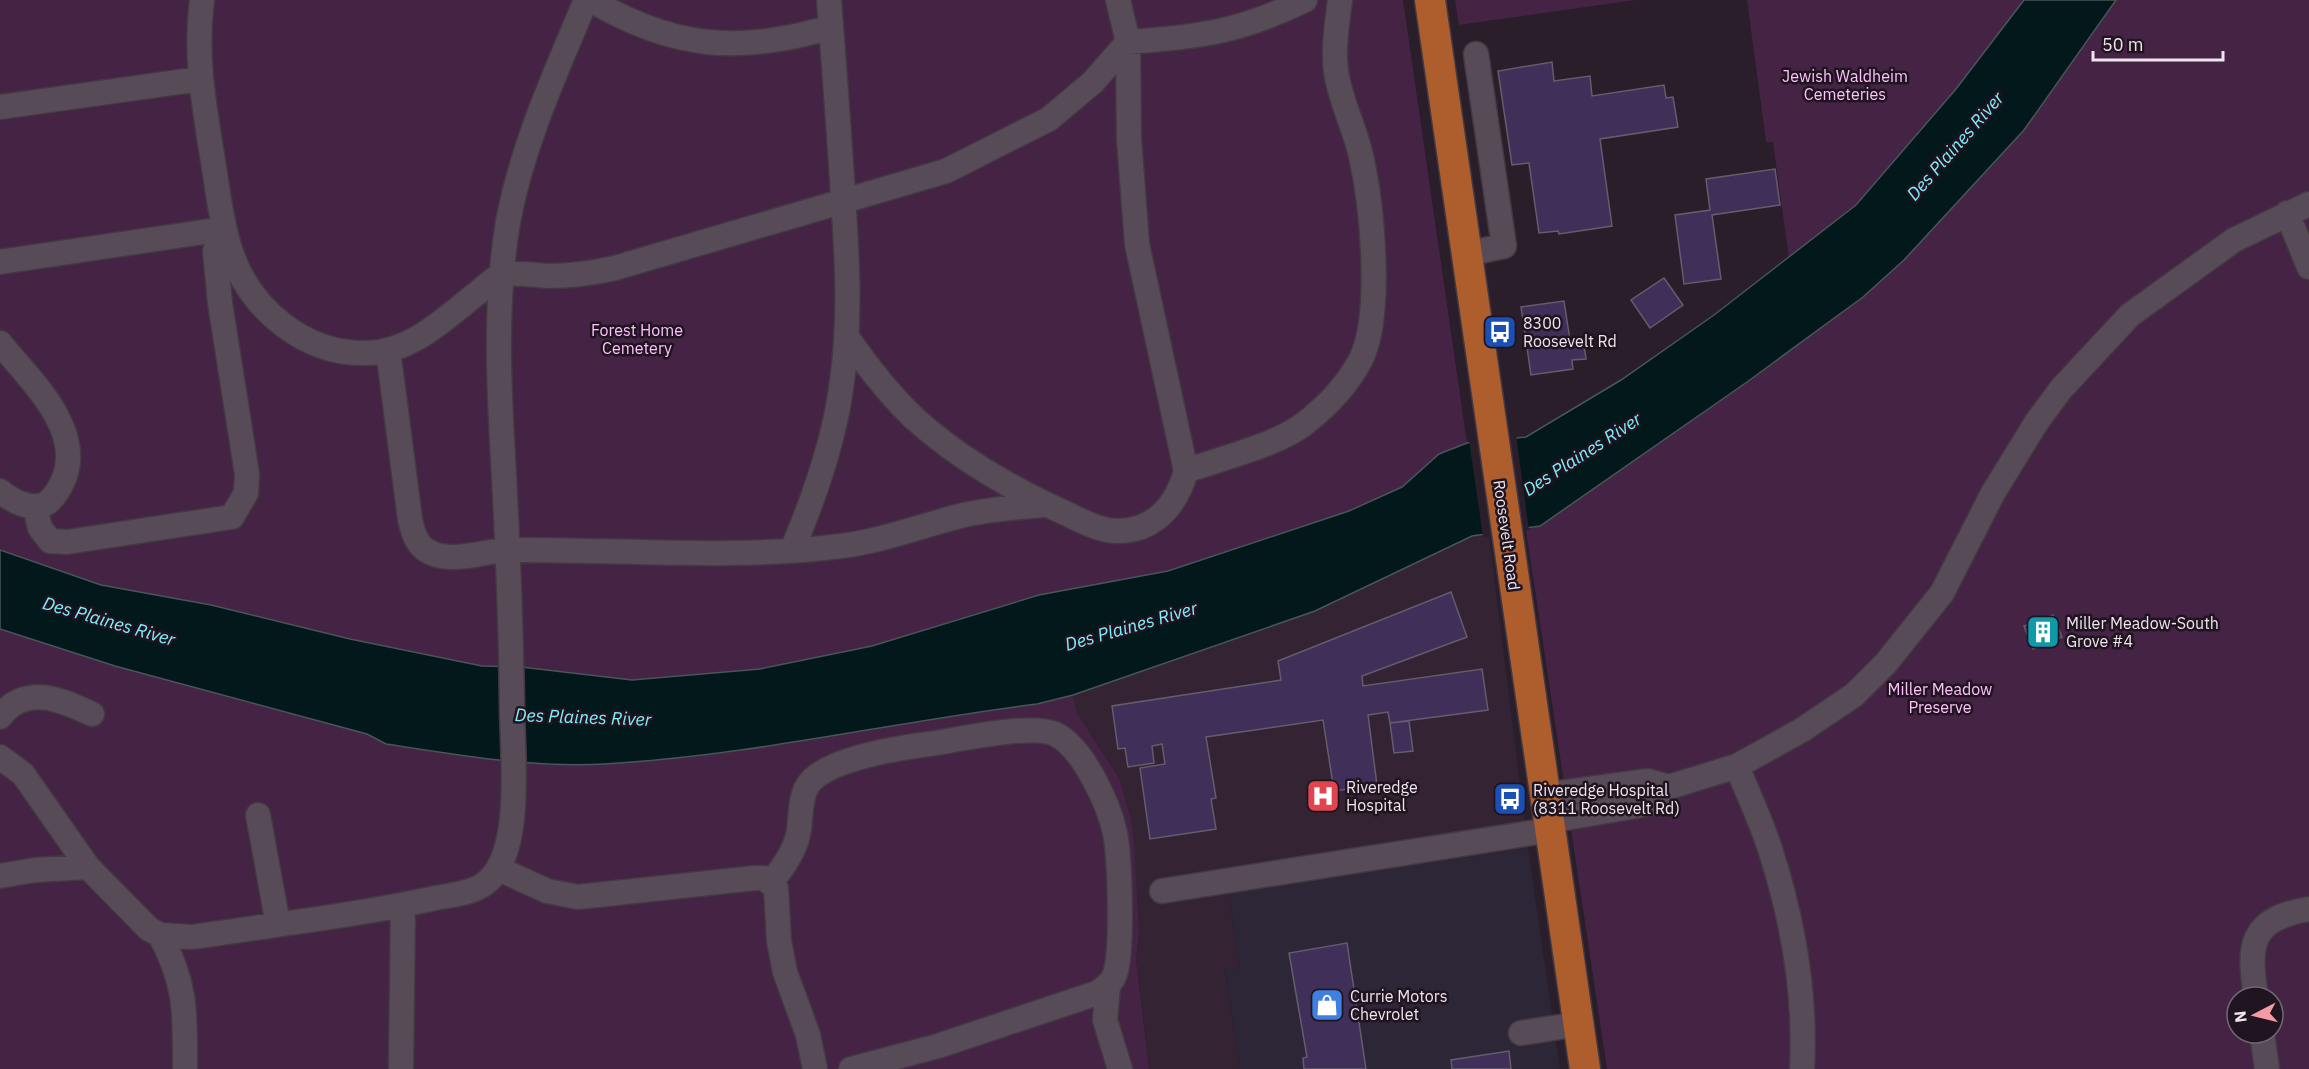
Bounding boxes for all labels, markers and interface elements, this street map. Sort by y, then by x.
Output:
scale bar [2093,24,2224,62]
text: 50 m [2102,33,2144,56]
park label: Jewish Waldheim Cemeteries [1782,66,1908,104]
water label: Des Plaines River [1901,87,2009,205]
place label: 8300 Roosevelt Rd [1523,313,1617,351]
bus stop icon: 8300 Roosevelt Rd [1482,314,1518,350]
park label: Forest Home Cemetery [591,320,683,358]
water label: Des Plaines River [1518,407,1646,501]
street label: Roosevelt Road [1489,478,1525,592]
water label: Des Plaines River [40,591,178,651]
water label: Des Plaines River [1062,596,1200,656]
place label: Miller Meadow-South Grove #4 [2066,613,2219,651]
building icon: Miller Meadow-South Grove #4 [2025,614,2061,650]
park label: Miller Meadow Preserve [1888,679,1992,717]
water label: Des Plaines River [514,703,652,731]
place label: Riveredge Hospital [1346,777,1418,815]
hospital icon: Riveredge Hospital [1305,778,1341,814]
place label: Riveredge Hospital (8311 Roosevelt Rd) [1533,780,1680,818]
bus stop icon: Riveredge Hospital (8311 Roosevelt Rd) [1492,781,1528,817]
north arrow [2225,985,2285,1045]
place label: Currie Motors Chevrolet [1350,986,1447,1024]
shop icon: Currie Motors Chevrolet [1309,987,1345,1023]
text: N [2229,1010,2251,1024]

